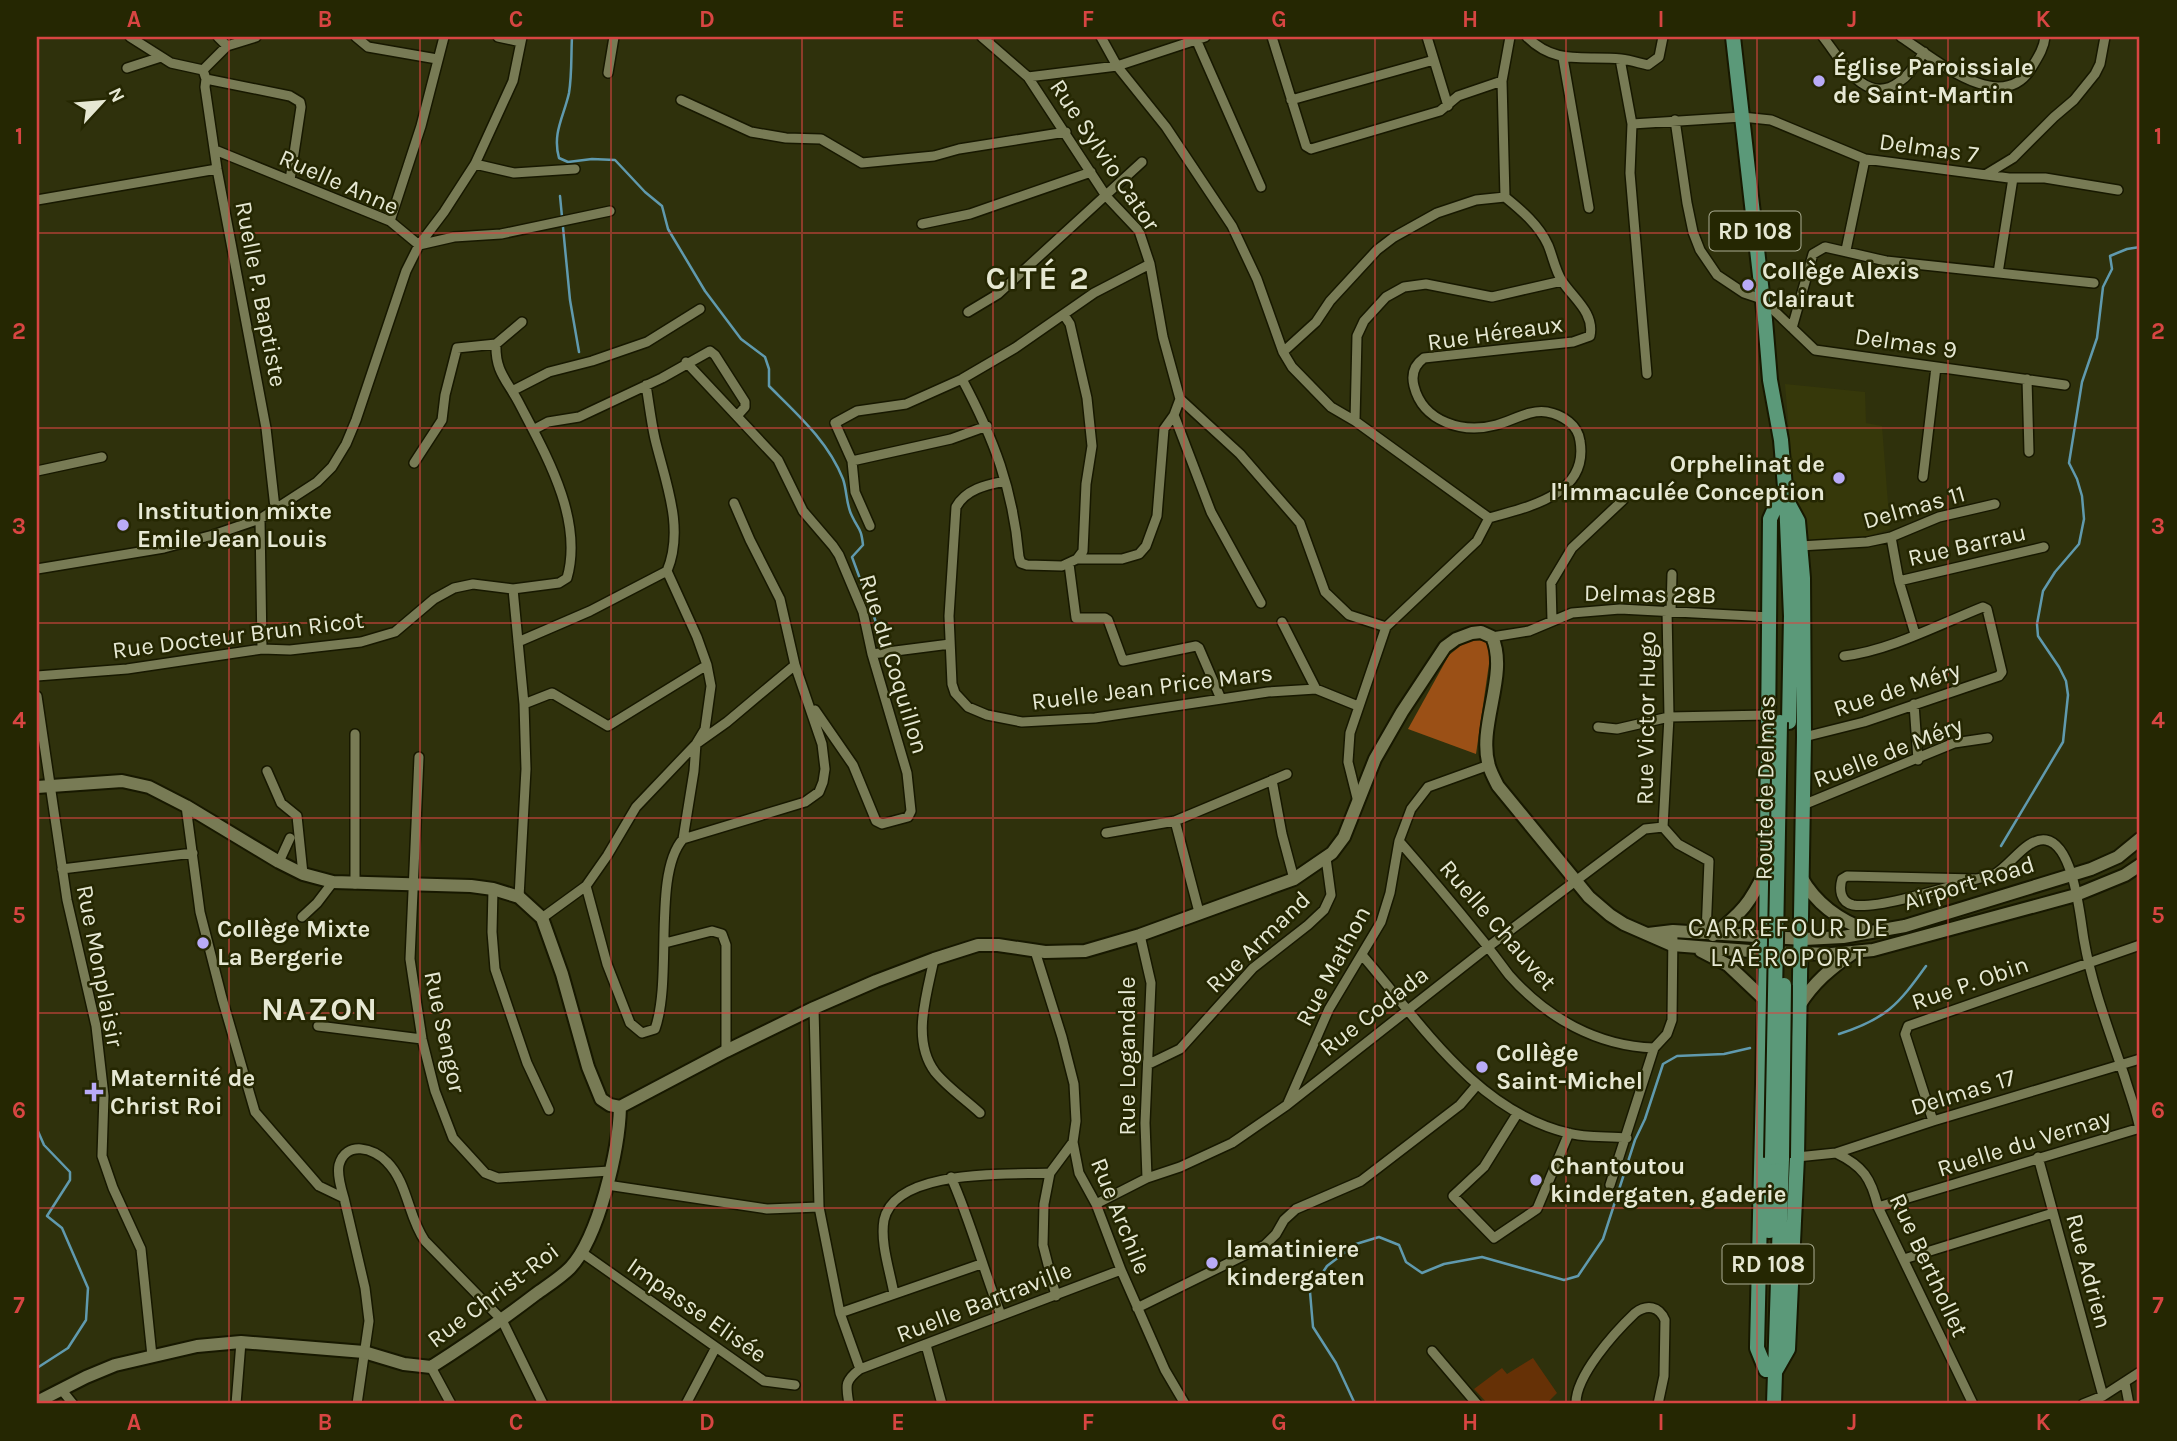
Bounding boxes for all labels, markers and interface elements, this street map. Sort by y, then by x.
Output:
text: A [127,6,141,33]
text: B [318,6,332,33]
text: C [509,6,523,33]
text: D [699,6,715,33]
text: E [891,6,905,33]
text: F [1082,6,1094,33]
text: G [1271,6,1287,33]
text: H [1462,6,1478,33]
text: I [1657,6,1665,33]
text: J [1847,6,1857,33]
text: K [2035,6,2051,33]
place label: Église Paroissiale de Saint-Martin [1833,51,2034,109]
north arrow [66,66,136,136]
marker: Église Paroissiale de Saint-Martin [1811,73,1827,89]
street label: Rue Sylvio Cator [1044,74,1166,236]
text: N [104,84,129,106]
text: 1 [15,123,23,150]
text: 1 [2154,123,2162,150]
street label: Delmas 7 [1877,127,1981,169]
street label: Ruelle Anne [275,143,403,221]
street label: Ruelle P. Baptiste [229,199,293,389]
road number: RD 108 [1710,212,1800,250]
place label: Collège Alexis Clairaut [1762,257,1920,313]
district label: CITÉ 2 [985,258,1091,297]
marker: Collège Alexis Clairaut [1740,277,1756,293]
street label: Rue Héreaux [1425,310,1565,356]
text: 2 [12,318,26,345]
text: 2 [2151,318,2165,345]
street label: Delmas 9 [1853,322,1959,364]
place label: Orphelinat de l'Immaculée Conception [1550,450,1825,506]
marker: Orphelinat de l'Immaculée Conception [1831,470,1847,486]
street label: Delmas 11 [1860,479,1968,535]
place label: Institution mixte Emile Jean Louis [137,497,332,553]
text: 3 [12,513,26,540]
text: 3 [2151,513,2165,540]
marker: Institution mixte Emile Jean Louis [115,517,131,533]
street label: Rue Barrau [1905,518,2029,572]
street label: Rue du Coquillon [853,571,935,757]
street label: Delmas 28B [1584,579,1716,609]
street label: Rue Docteur Brun Ricot [110,606,366,664]
street label: Rue Victor Hugo [1630,631,1662,805]
street label: Rue de Méry [1830,655,1964,723]
street label: Ruelle Jean Price Mars [1030,658,1274,716]
street label: Route de Delmas [1749,695,1781,881]
text: 4 [12,707,26,734]
text: 4 [2151,707,2165,734]
street label: Ruelle de Méry [1809,711,1967,793]
street label: Airport Road [1900,850,2038,916]
street label: Ruelle Chauvet [1434,854,1562,996]
street label: Rue Monplaisir [71,882,130,1050]
street label: Rue Armand [1200,885,1316,999]
street label: Rue Mathon [1290,901,1376,1031]
text: 5 [12,902,26,929]
text: 5 [2151,902,2165,929]
district label: CARREFOUR DE L'AÉROPORT [1688,912,1890,973]
place label: Collège Mixte La Bergerie [217,915,370,971]
marker: Collège Mixte La Bergerie [195,935,211,951]
street label: Rue P. Obin [1908,950,2032,1016]
street label: Rue Codada [1314,960,1434,1062]
street label: Rue Sengor [418,968,472,1096]
street label: Rue Logandale [1113,976,1141,1136]
district label: NAZON [261,991,379,1028]
place label: Collège Saint-Michel [1496,1039,1643,1095]
marker: Collège Saint-Michel [1474,1059,1490,1075]
street label: Delmas 17 [1907,1063,2019,1121]
place label: Maternité de Christ Roi [110,1064,255,1120]
marker: Maternité de Christ Roi [84,1082,104,1102]
text: 6 [12,1097,26,1124]
text: 6 [2151,1097,2165,1124]
street label: Ruelle du Vernay [1934,1103,2114,1183]
place label: Chantoutou kindergaten, gaderie [1550,1152,1786,1208]
street label: Rue Archile [1085,1154,1157,1278]
marker: Chantoutou kindergaten, gaderie [1528,1172,1544,1188]
street label: Rue Berthollet [1884,1189,1974,1341]
street label: Rue Adrien [2060,1210,2118,1332]
place label: lamatiniere kindergaten [1226,1235,1365,1291]
street label: Rue Christ-Roi [422,1237,564,1353]
road number: RD 108 [1722,1245,1814,1284]
street label: Impasse Elisée [622,1251,772,1369]
marker: lamatiniere kindergaten [1204,1255,1220,1271]
street label: Ruelle Bartraville [892,1256,1076,1348]
text: 7 [13,1292,25,1319]
text: 7 [2152,1292,2164,1319]
text: A [127,1409,141,1436]
text: B [318,1409,332,1436]
text: C [509,1409,523,1436]
text: D [699,1409,715,1436]
text: E [891,1409,905,1436]
text: F [1082,1409,1094,1436]
text: G [1271,1409,1287,1436]
text: H [1462,1409,1478,1436]
text: I [1657,1409,1665,1436]
text: J [1847,1409,1857,1436]
text: K [2035,1409,2051,1436]

